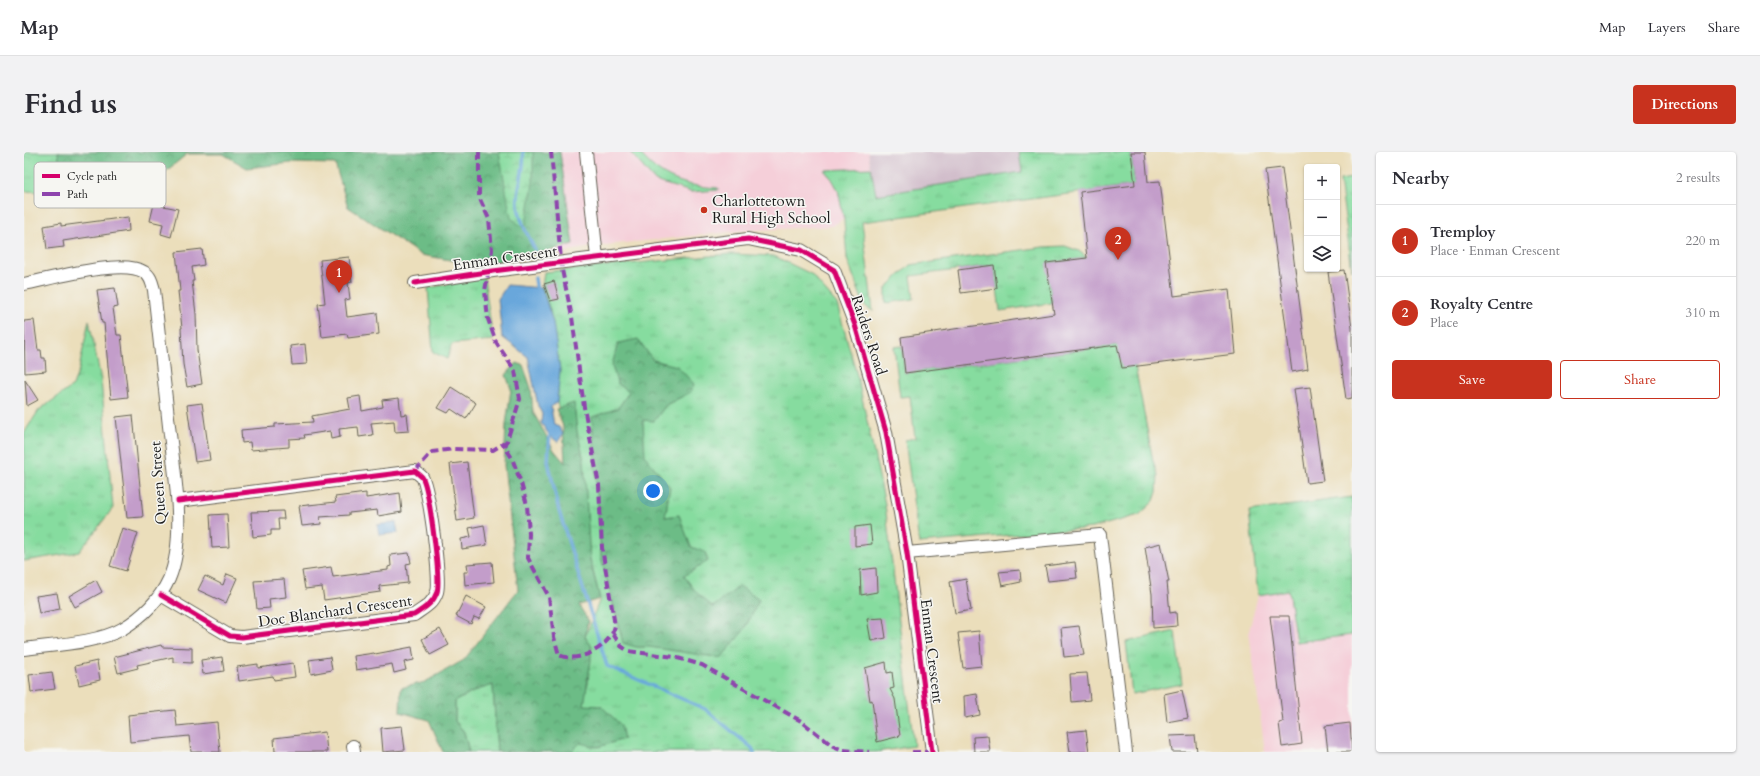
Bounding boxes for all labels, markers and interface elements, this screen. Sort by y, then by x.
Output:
text: Map [20,15,59,41]
text: Map [1599,18,1626,37]
text: Layers [1648,18,1686,37]
text: Share [1708,18,1740,37]
text: Find us [24,85,117,123]
button: Directions [1633,85,1736,124]
legend [34,162,166,208]
map controls [1304,164,1340,272]
button: + [1304,164,1340,200]
text: Nearby [1392,167,1449,190]
text: Cycle path [67,169,117,184]
text: 2 results [1676,169,1720,187]
text: Path [67,187,88,202]
place label: Charlottetown Rural High School [712,191,831,228]
button: − [1304,200,1340,236]
marker: Charlottetown Rural High School [699,205,709,215]
text: Tremploy [1430,222,1496,242]
pin: 2 [1105,227,1131,260]
text: 1 [1402,232,1408,250]
text: 220 m [1686,232,1720,250]
button: layers [1304,236,1340,272]
street label: Enman Crescent [452,241,559,275]
text: Place · Enman Crescent [1430,242,1560,260]
pin: 1 [326,260,352,293]
street label: Raiders Road [847,292,891,378]
text: Royalty Centre [1430,294,1533,314]
text: 2 [1402,304,1408,322]
text: 310 m [1686,304,1720,322]
text: Place [1430,314,1458,332]
button: Save [1392,360,1552,399]
button: Share [1560,360,1720,399]
street label: Queen Street [145,440,171,525]
your location [643,481,663,501]
street label: Doc Blanchard Crescent [257,590,413,632]
street label: Enman Crescent [916,598,948,705]

